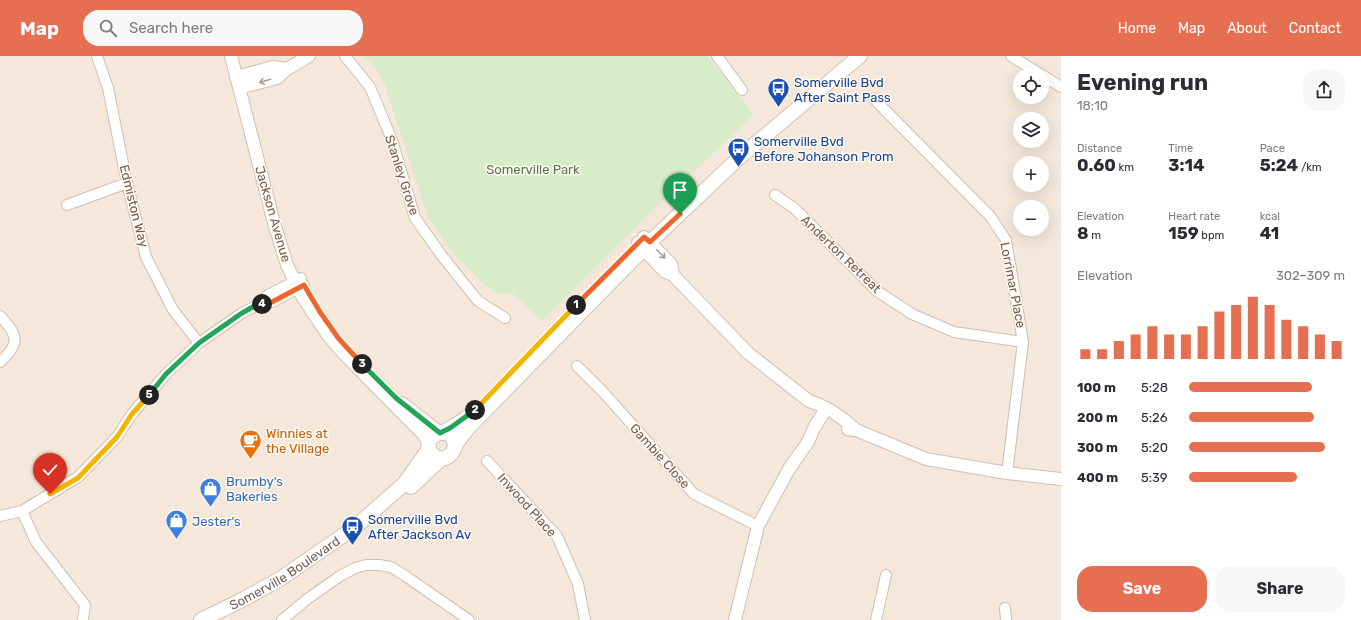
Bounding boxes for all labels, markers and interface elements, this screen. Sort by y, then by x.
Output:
search box [83,10,363,46]
text: Map [20,17,59,40]
icon: search [97,17,119,39]
text: Search here [129,19,213,37]
text: Home [1118,20,1156,37]
text: Map [1178,20,1205,37]
text: About [1227,20,1267,37]
text: Contact [1289,20,1341,37]
map controls [1013,68,1049,236]
button: locate [1013,68,1049,104]
text: Evening run [1077,69,1208,96]
button: share [1303,69,1345,111]
place label: Somerville Bvd After Saint Pass [794,75,891,105]
bus stop icon: Somerville Bvd After Saint Pass [765,76,791,109]
one-way arrow [258,78,271,85]
text: 18:10 [1077,98,1108,113]
button: layers [1013,112,1049,148]
street label: Stanley Grove [382,133,422,217]
place label: Somerville Bvd Before Johanson Prom [754,134,894,164]
bus stop icon: Somerville Bvd Before Johanson Prom [725,135,751,168]
text: Distance [1077,142,1122,155]
text: Time [1168,142,1193,155]
text: Pace [1260,142,1285,155]
text: 0.60 [1077,155,1116,175]
text: 3:14 [1168,155,1205,175]
text: 5:24 [1260,155,1298,175]
button: + [1013,156,1049,192]
text: km [1116,161,1134,174]
text: /km [1298,161,1322,174]
park label: Somerville Park [486,162,580,177]
street label: Edmiston Way [116,163,152,249]
street label: Jackson Avenue [252,164,294,264]
pin [663,173,697,214]
icon: arrive [669,179,691,201]
button: − [1013,200,1049,236]
text: Elevation [1077,210,1124,223]
text: Heart rate [1168,210,1220,223]
text: kcal [1260,210,1280,223]
street label: Anderton Retreat [798,212,884,296]
text: 8 [1077,223,1089,243]
text: 159 [1168,223,1199,243]
text: 41 [1260,223,1279,243]
text: m [1089,229,1101,242]
text: bpm [1199,229,1224,242]
street label: Lorrimar Place [997,241,1029,329]
one-way arrow [656,249,666,259]
text: Elevation [1077,268,1133,283]
text: 302–309 m [1276,268,1345,283]
pin: 4 [252,294,272,314]
pin: 1 [566,295,586,315]
text: 4 [258,297,266,310]
text: 1 [573,298,579,311]
pin: 3 [352,354,372,374]
text: 3 [358,357,366,370]
text: 100 m [1077,380,1116,395]
text: 5:28 [1141,380,1168,395]
pin: 5 [139,385,159,405]
text: 5 [145,388,153,401]
pin: 2 [465,400,485,420]
text: 2 [471,403,479,416]
text: 200 m [1077,410,1118,425]
text: 5:26 [1141,410,1168,425]
street label: Gambie Close [627,420,693,492]
place label: Winnies at the Village [266,426,329,457]
cafe icon: Winnies at the Village [238,427,264,460]
text: 300 m [1077,440,1118,455]
text: 5:20 [1141,440,1168,455]
pin [33,453,67,494]
icon: check [39,459,61,481]
street label: Inwood Place [494,470,560,540]
text: 400 m [1077,470,1118,485]
text: 5:39 [1141,470,1168,485]
place label: Brumby's Bakeries [226,474,283,504]
shop icon: Brumby's Bakeries [198,475,224,508]
shop icon: Jester's [164,508,190,541]
place label: Somerville Bvd After Jackson Av [368,512,471,542]
bus stop icon: Somerville Bvd After Jackson Av [340,513,366,546]
place label: Jester's [192,514,241,529]
street label: Somerville Boulevard [227,533,342,613]
button: Save [1077,566,1207,612]
button: Share [1215,566,1345,612]

